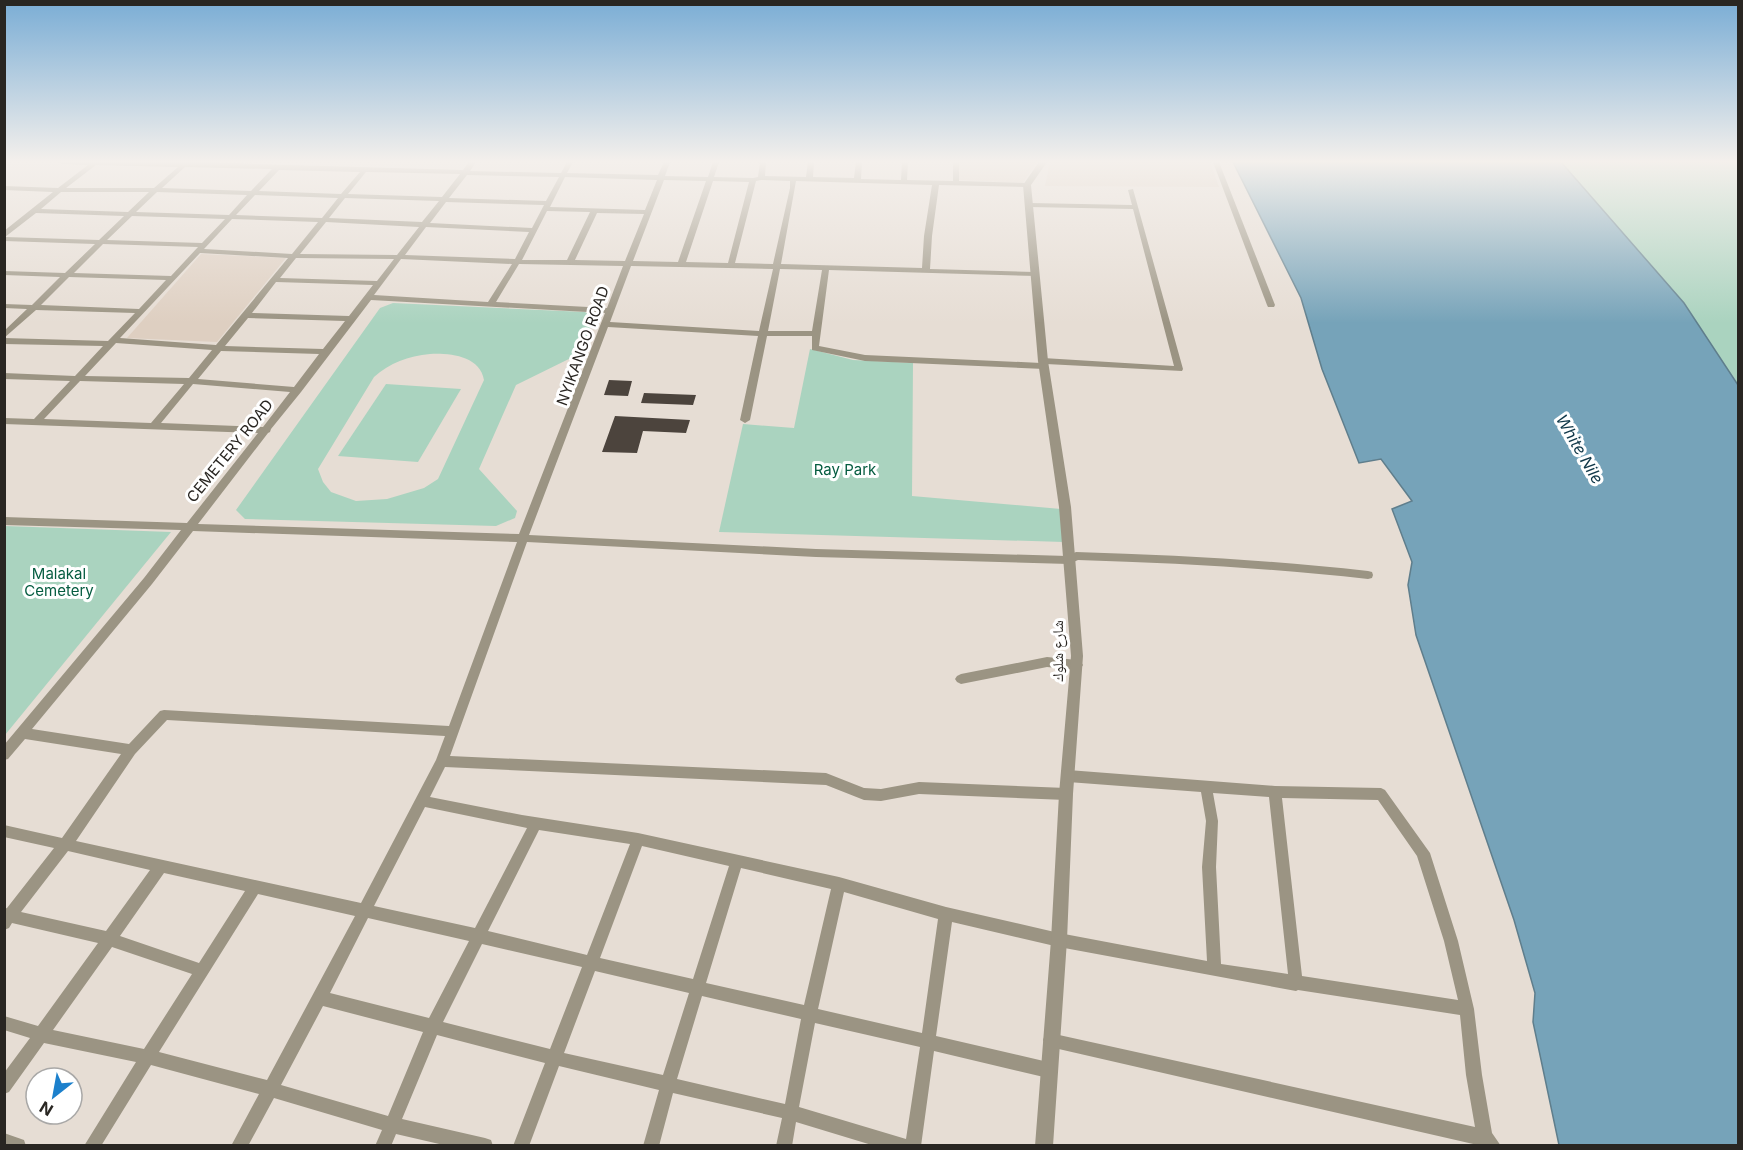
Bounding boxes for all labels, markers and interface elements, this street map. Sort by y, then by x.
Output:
street label: NYIKANGO ROAD [552,283,613,408]
street label: CEMETERY ROAD [182,395,277,506]
water label: White Nile [1552,411,1608,487]
park label: Ray Park [814,460,877,479]
park label: Malakal Cemetery [24,564,94,600]
street label: شارع شلوك [1048,620,1068,682]
north arrow [24,1066,84,1126]
text: N [36,1097,57,1121]

